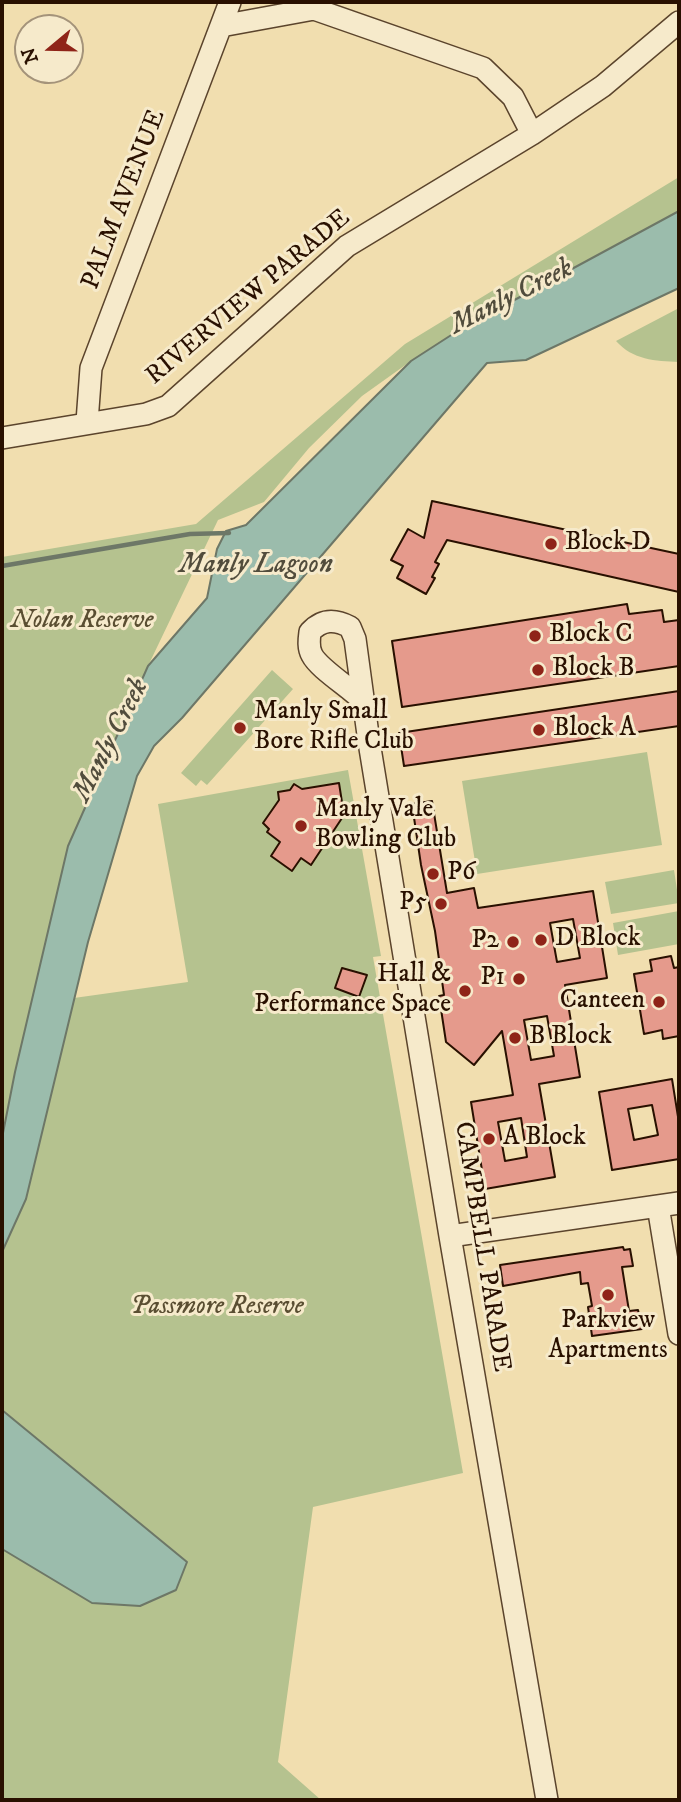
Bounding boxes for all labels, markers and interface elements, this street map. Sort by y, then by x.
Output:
north arrow [14,14,84,84]
text: N [17,44,44,66]
street label: PALM AVENUE [76,106,174,294]
street label: RIVERVIEW PARADE [141,203,357,393]
water label: Manly Creek [445,253,579,343]
place label: Block D [565,528,651,560]
marker: Block D [543,536,559,552]
water label: Manly Lagoon [179,549,333,583]
park label: Nolan Reserve [11,606,153,638]
place label: Block C [549,620,633,652]
marker: Block C [527,628,543,644]
place label: Block B [552,654,635,686]
marker: Block B [530,662,546,678]
water label: Manly Creek [67,674,157,808]
place label: Manly Small Bore Rifle Club [254,697,414,758]
place label: Block A [553,714,636,746]
marker: Manly Small Bore Rifle Club [232,720,248,736]
marker: Block A [531,722,547,738]
place label: Manly Vale Bowling Club [315,795,456,856]
marker: Manly Vale Bowling Club [293,818,309,834]
place label: P6 [447,858,476,890]
marker: P6 [425,866,441,882]
place label: P5 [399,888,427,920]
marker: P5 [433,896,449,912]
place label: D Block [555,924,641,956]
place label: P2 [471,926,499,958]
marker: D Block [533,932,549,948]
marker: P2 [505,934,521,950]
place label: Hall & Performance Space [254,960,451,1021]
place label: P1 [480,963,505,995]
marker: P1 [511,971,527,987]
marker: Hall & Performance Space [457,983,473,999]
place label: Canteen [560,986,645,1018]
marker: Canteen [651,994,667,1010]
place label: B Block [529,1022,612,1054]
marker: B Block [507,1030,523,1046]
street label: CAMPBELL PARADE [446,1120,516,1374]
place label: A Block [503,1123,586,1155]
marker: A Block [481,1131,497,1147]
marker: Parkview Apartments [600,1287,616,1303]
park label: Passmore Reserve [130,1292,304,1324]
place label: Parkview Apartments [548,1306,668,1368]

